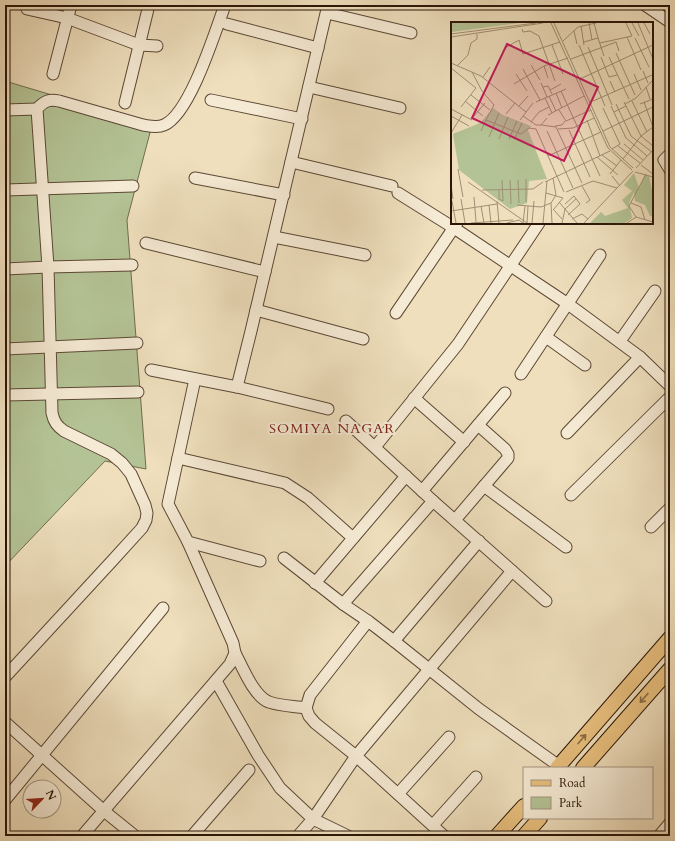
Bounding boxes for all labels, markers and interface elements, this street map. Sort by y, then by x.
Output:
inset map [451,22,653,224]
district label: SOMIYA NAGAR [269,419,395,438]
one-way arrow [640,693,649,703]
one-way arrow [578,733,587,744]
legend [523,767,653,819]
text: Road [559,775,586,791]
north arrow [22,779,62,819]
text: N [42,787,60,803]
text: Park [559,795,583,811]

